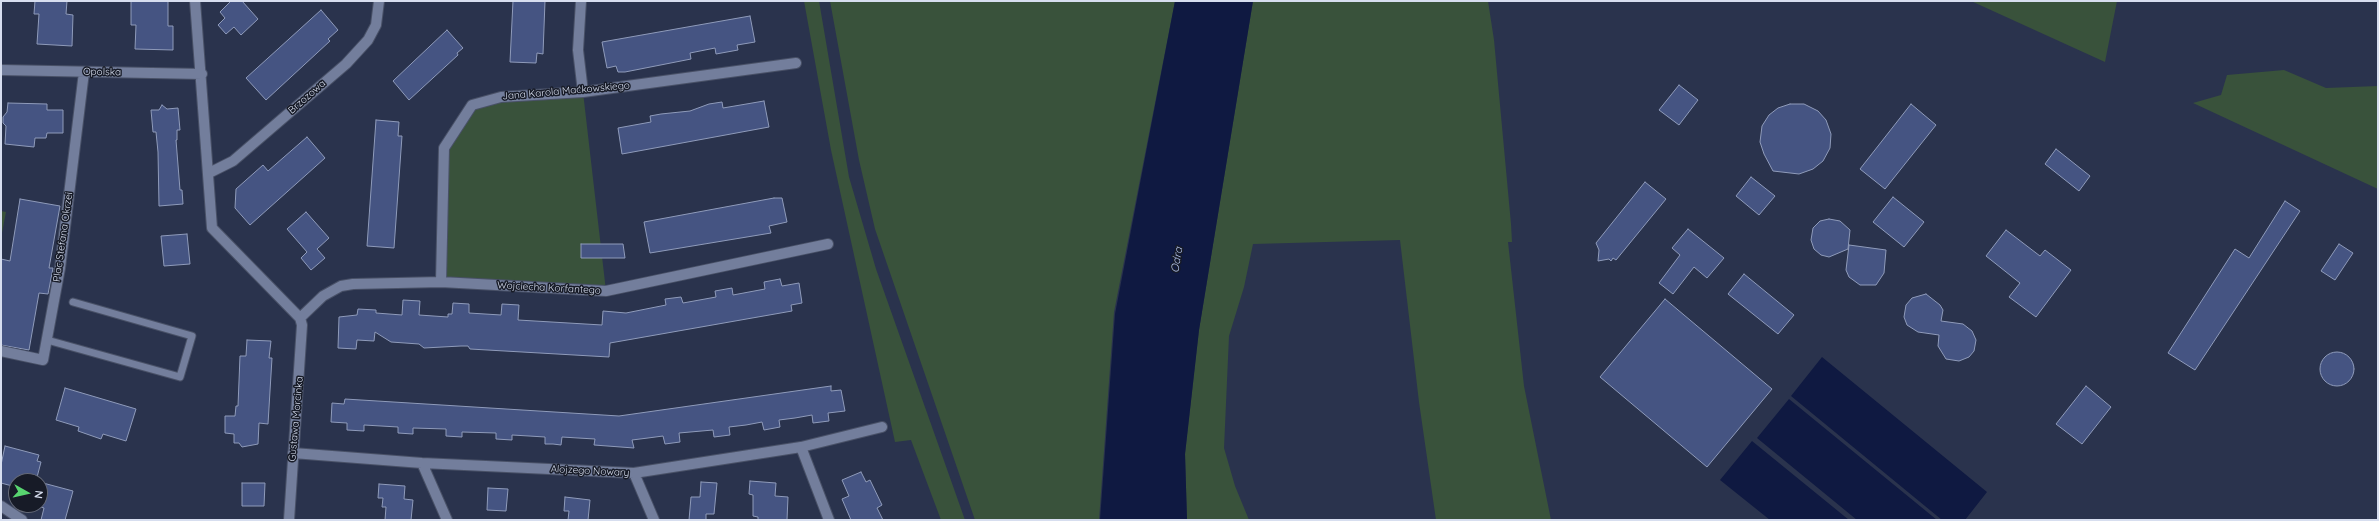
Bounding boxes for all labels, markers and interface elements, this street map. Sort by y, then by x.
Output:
street label: Opolska [83,66,121,78]
street label: Brzozowa [286,78,328,116]
street label: Jana Karola Maćkowskiego [502,79,630,103]
street label: Plac Stefana Okrzei [51,191,75,283]
water label: Odra [1168,246,1186,274]
street label: Wojciecha Korfantego [497,279,601,297]
street label: Gustawa Morcinka [286,376,306,462]
street label: Alojzego Nowary [550,463,630,479]
north arrow [8,473,48,513]
text: N [31,490,46,500]

